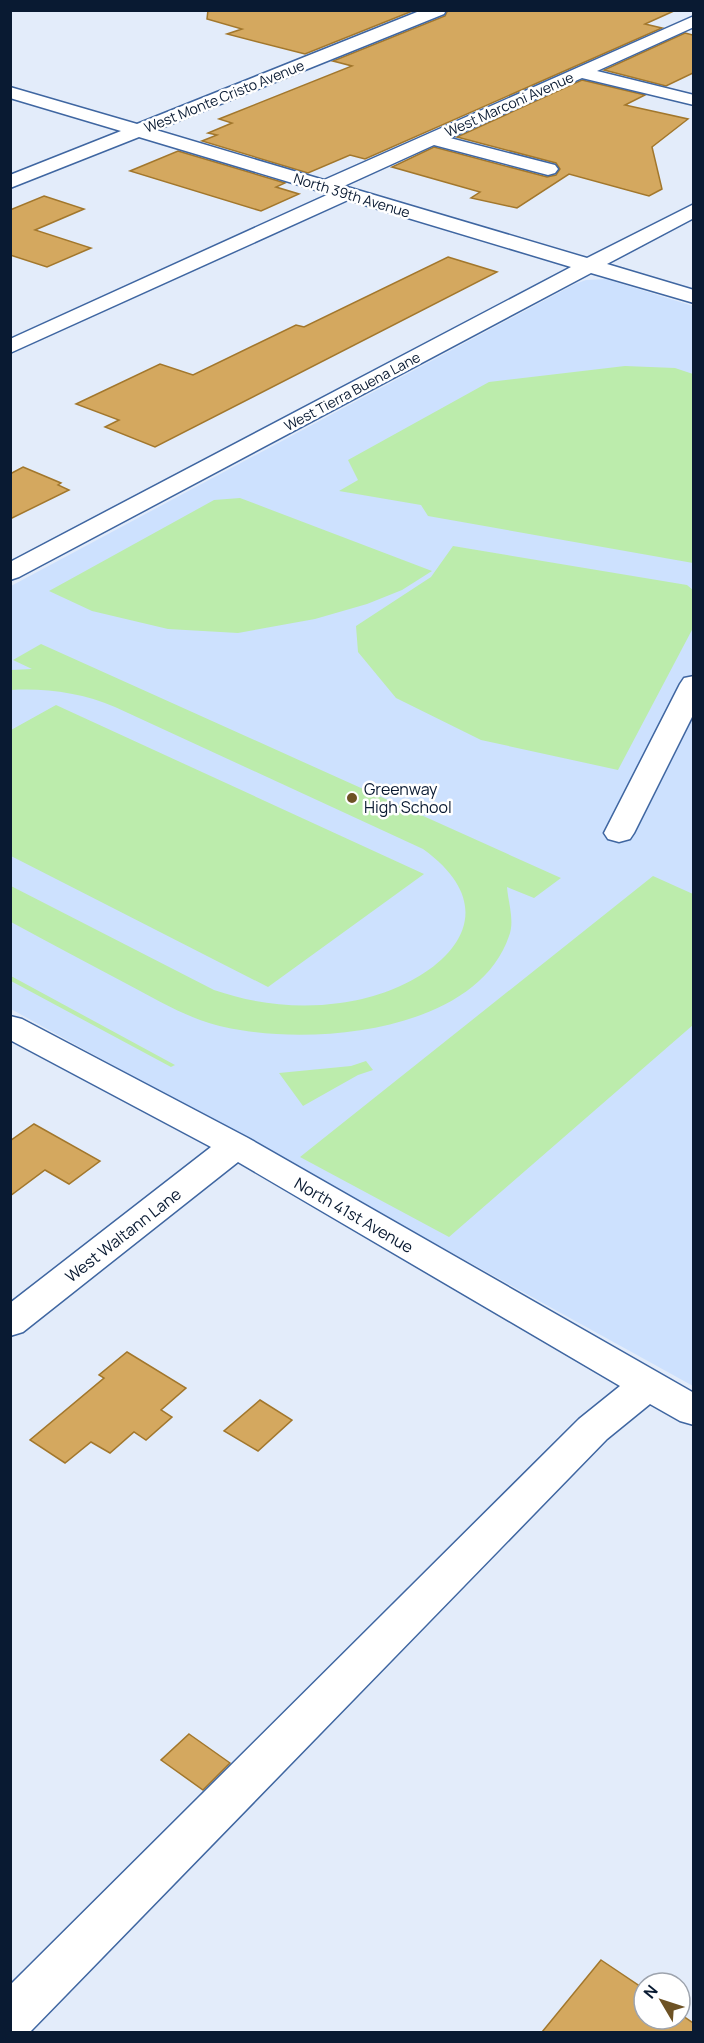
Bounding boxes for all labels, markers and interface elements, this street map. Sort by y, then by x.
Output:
street label: West Monte Cristo Avenue [141,55,307,137]
street label: West Marconi Avenue [442,67,576,141]
street label: North 39th Avenue [292,168,412,222]
street label: West Tierra Buena Lane [281,347,423,435]
place label: Greenway High School [364,778,452,818]
marker: Greenway High School [345,791,359,805]
street label: North 41st Avenue [291,1172,417,1258]
street label: West Waltann Lane [60,1183,186,1287]
north arrow [632,1971,692,2031]
text: N [638,1980,663,2003]

